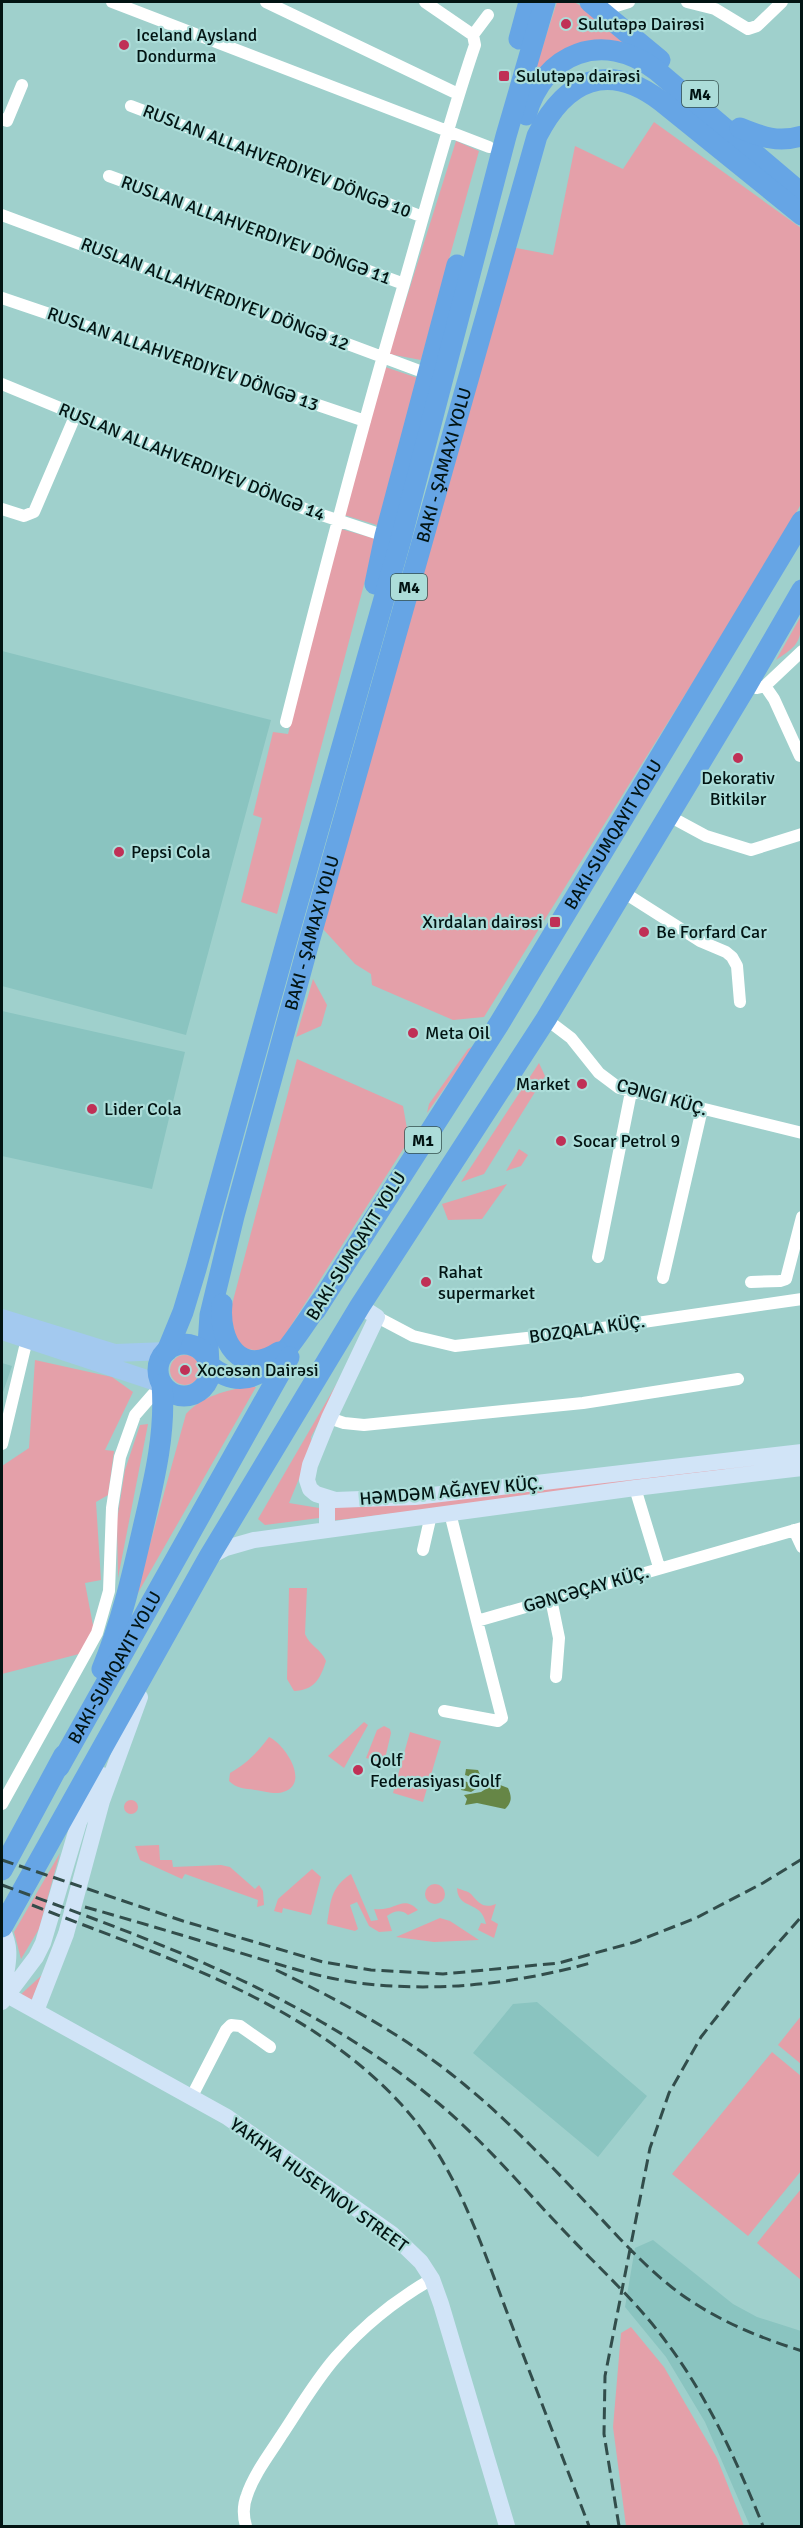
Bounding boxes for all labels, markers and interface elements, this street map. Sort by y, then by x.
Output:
place label: Sulutəpə Dairəsi [578,13,705,35]
marker: Sulutəpə Dairəsi [559,17,573,31]
place label: Iceland Aysland Dondurma [136,24,257,67]
marker: Iceland Aysland Dondurma [117,38,131,52]
place label: Sulutəpə dairəsi [516,65,641,87]
marker: Sulutəpə dairəsi [497,69,511,83]
road number: M4 [682,81,718,107]
street label: RUSLAN ALLAHVERDIYEV DÖNGƏ 10 [140,100,414,222]
street label: RUSLAN ALLAHVERDIYEV DÖNGƏ 11 [118,171,394,289]
street label: RUSLAN ALLAHVERDIYEV DÖNGƏ 12 [78,233,352,355]
street label: RUSLAN ALLAHVERDIYEV DÖNGƏ 13 [44,302,322,416]
street label: BAKI - ŞAMAXI YOLU [412,385,476,545]
street label: RUSLAN ALLAHVERDIYEV DÖNGƏ 14 [55,398,329,526]
road number: M4 [391,574,427,600]
marker: Dekorativ Bitkilər [731,751,745,765]
street label: BAKI-SUMQAYIT YOLU [559,756,667,914]
place label: Dekorativ Bitkilər [701,767,776,810]
place label: Pepsi Cola [131,841,211,863]
marker: Pepsi Cola [112,845,126,859]
street label: BAKI - ŞAMAXI YOLU [280,853,344,1013]
place label: Xırdalan dairəsi [422,911,543,933]
marker: Xırdalan dairəsi [548,915,562,929]
place label: Be Forfard Car [656,921,767,943]
marker: Be Forfard Car [637,925,651,939]
place label: Meta Oil [425,1022,490,1044]
marker: Meta Oil [406,1026,420,1040]
place label: Market [516,1073,570,1095]
street label: CƏNGI KÜÇ. [614,1074,710,1120]
marker: Market [575,1077,589,1091]
place label: Lider Cola [104,1098,182,1120]
marker: Lider Cola [85,1102,99,1116]
road number: M1 [405,1127,441,1153]
place label: Socar Petrol 9 [573,1130,680,1152]
marker: Socar Petrol 9 [554,1134,568,1148]
street label: BAKI-SUMQAYIT YOLU [301,1168,411,1324]
place label: Rahat supermarket [438,1261,535,1304]
marker: Rahat supermarket [419,1275,433,1289]
street label: BOZQALA KÜÇ. [528,1310,646,1348]
place label: Xocəsən Dairəsi [197,1359,319,1381]
marker: Xocəsən Dairəsi [178,1363,192,1377]
street label: HƏMDƏM AĞAYEV KÜÇ. [359,1472,543,1510]
street label: GƏNCƏÇAY KÜÇ. [521,1561,651,1617]
street label: BAKI-SUMQAYIT YOLU [63,1588,166,1748]
place label: Qolf Federasiyası Golf [370,1749,502,1792]
marker: Qolf Federasiyası Golf [351,1763,365,1777]
street label: YAKHYA HUSEYNOV STREET [226,2113,413,2257]

